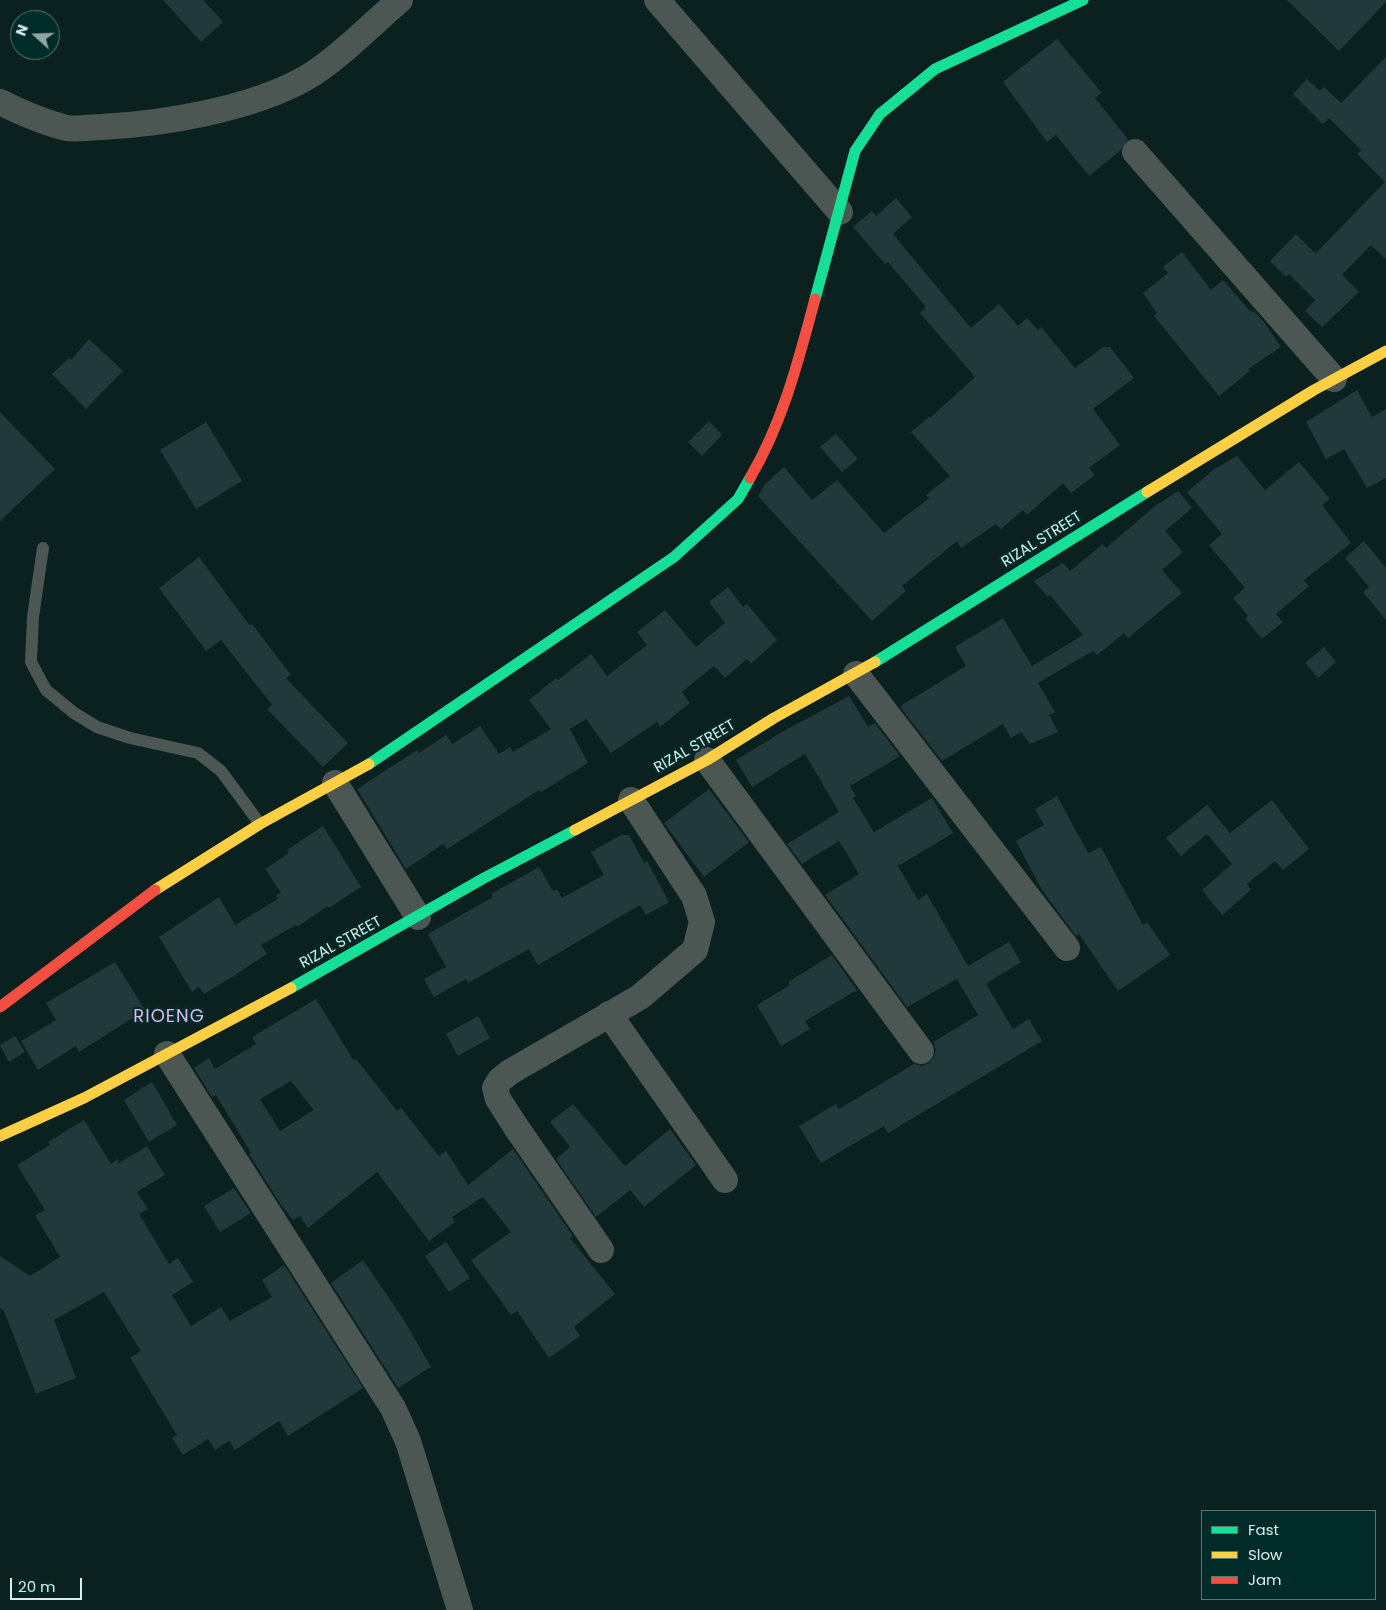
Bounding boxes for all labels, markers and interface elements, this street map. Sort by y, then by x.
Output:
north arrow [10,10,60,60]
text: N [11,22,33,39]
street label: RIZAL STREET [999,508,1085,572]
street label: RIZAL STREET [651,716,739,778]
street label: RIZAL STREET [297,913,385,973]
district label: RIOENG [133,1006,205,1028]
legend [1201,1510,1376,1600]
text: Fast [1248,1519,1279,1540]
text: Slow [1248,1544,1282,1565]
scale bar [12,1568,85,1600]
text: Jam [1248,1569,1282,1590]
text: 20 m [18,1576,56,1597]

